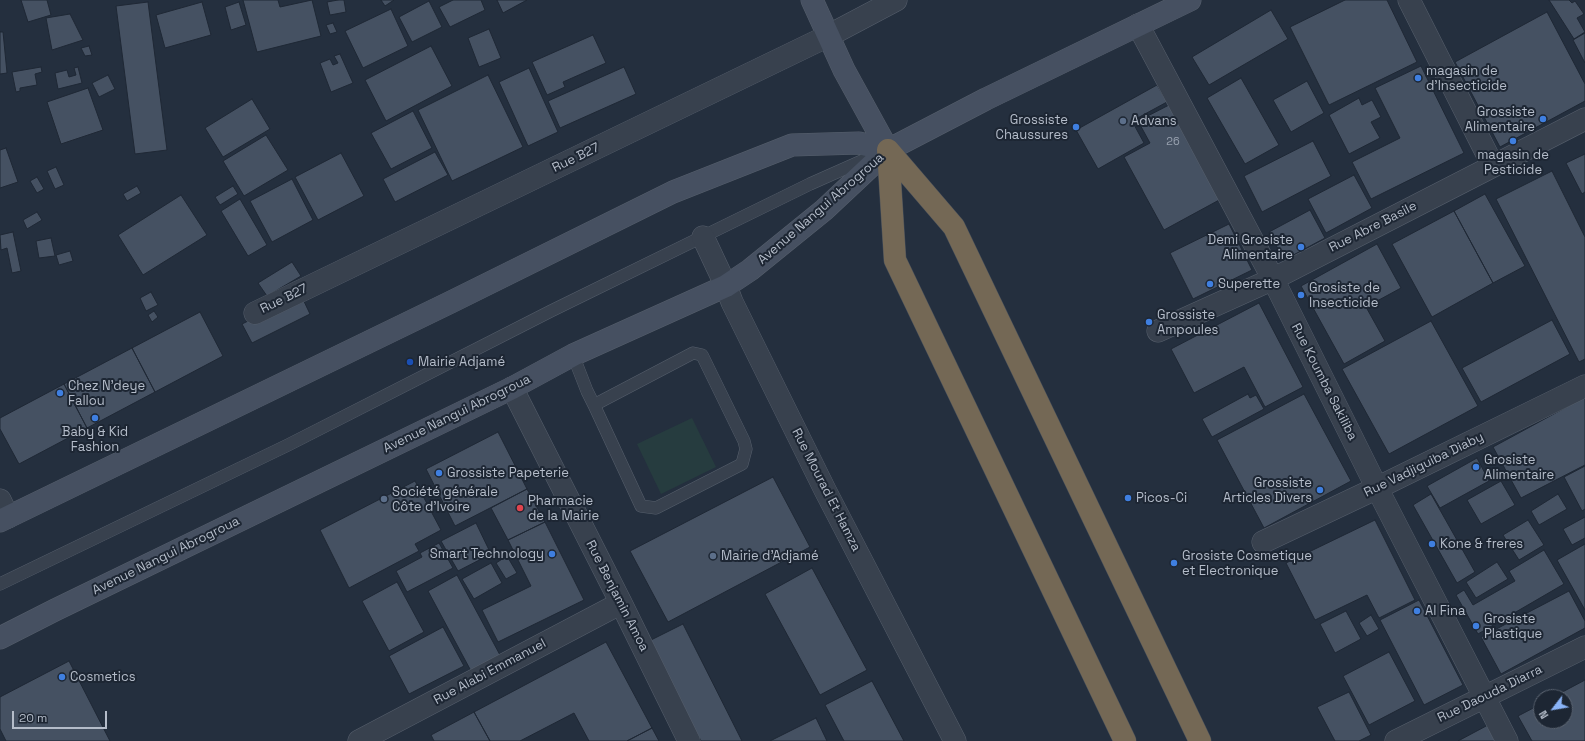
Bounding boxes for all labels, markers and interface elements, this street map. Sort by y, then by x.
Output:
place label: magasin de d'Insecticide [1426,63,1507,94]
marker: magasin de d'Insecticide [1413,73,1423,83]
place label: Grossiste Alimentaire [1465,104,1535,135]
place label: Grossiste Chaussures [996,112,1068,143]
place label: Advans [1131,113,1177,129]
marker: Grossiste Alimentaire [1538,114,1548,124]
marker: Advans [1118,116,1128,126]
marker: Grossiste Chaussures [1071,122,1081,132]
house number: 26 [1166,135,1180,149]
marker: magasin de Pesticide [1508,136,1518,146]
street label: Rue B27 [550,140,602,176]
place label: magasin de Pesticide [1477,147,1549,178]
street label: Avenue Nangui Abrogroua [755,150,887,268]
street label: Rue Abre Basile [1327,198,1419,256]
place label: Demi Grosiste Alimentaire [1208,232,1293,263]
marker: Demi Grosiste Alimentaire [1296,242,1306,252]
place label: Superette [1218,276,1280,292]
marker: Superette [1205,279,1215,289]
place label: Grosiste de Insecticide [1309,280,1380,311]
street label: Rue B27 [258,281,310,317]
marker: Grosiste de Insecticide [1296,290,1306,300]
place label: Grossiste Ampoules [1157,307,1218,338]
marker: Grossiste Ampoules [1144,317,1154,327]
street label: Rue Koumba Sakiliba [1288,321,1360,443]
place label: Mairie Adjamé [418,354,505,370]
marker: Mairie Adjamé [405,357,415,367]
street label: Avenue Nangui Abrogroua [381,372,533,456]
place label: Chez N'deye Fallou [68,378,145,409]
marker: Chez N'deye Fallou [55,388,65,398]
marker: Baby & Kid Fashion [90,413,100,423]
place label: Baby & Kid Fashion [62,424,128,455]
street label: Rue Mourad Et Hamza [788,426,864,554]
street label: Rue Vadjiguiba Diaby [1362,429,1486,501]
place label: Grosiste Alimentaire [1484,452,1554,483]
marker: Grosiste Alimentaire [1471,462,1481,472]
place label: Grossiste Papeterie [447,465,569,481]
marker: Grossiste Papeterie [434,468,444,478]
place label: Grossiste Articles Divers [1223,475,1312,506]
place label: Société générale Côte d'Ivoire [392,484,498,515]
marker: Grossiste Articles Divers [1315,485,1325,495]
place label: Picos-Ci [1136,490,1187,506]
place label: Pharmacie de la Mairie [528,493,599,524]
marker: Picos-Ci [1123,493,1133,503]
marker: Société générale Côte d'Ivoire [379,494,389,504]
marker: Pharmacie de la Mairie [515,503,525,513]
street label: Avenue Nangui Abrogroua [90,514,242,598]
place label: Kone & freres [1440,536,1523,552]
street label: Rue Benjamin Amoa [582,538,652,654]
marker: Kone & freres [1427,539,1437,549]
place label: Smart Technology [430,546,544,562]
place label: Mairie d'Adjamé [721,548,819,564]
place label: Grosiste Cosmetique et Electronique [1182,548,1312,579]
marker: Smart Technology [547,549,557,559]
marker: Mairie d'Adjamé [708,551,718,561]
marker: Grosiste Cosmetique et Electronique [1169,558,1179,568]
place label: Al Fina [1425,603,1465,619]
marker: Al Fina [1412,606,1422,616]
place label: Grosiste Plastique [1484,611,1542,642]
marker: Grosiste Plastique [1471,621,1481,631]
street label: Rue Alabi Emmanuel [431,636,549,708]
street label: Rue Daouda Diarra [1435,662,1545,726]
place label: Cosmetics [70,669,136,685]
marker: Cosmetics [57,672,67,682]
north arrow [1533,689,1573,729]
scale bar [14,703,109,729]
text: N [1536,708,1551,721]
text: 20 m [19,710,47,726]

